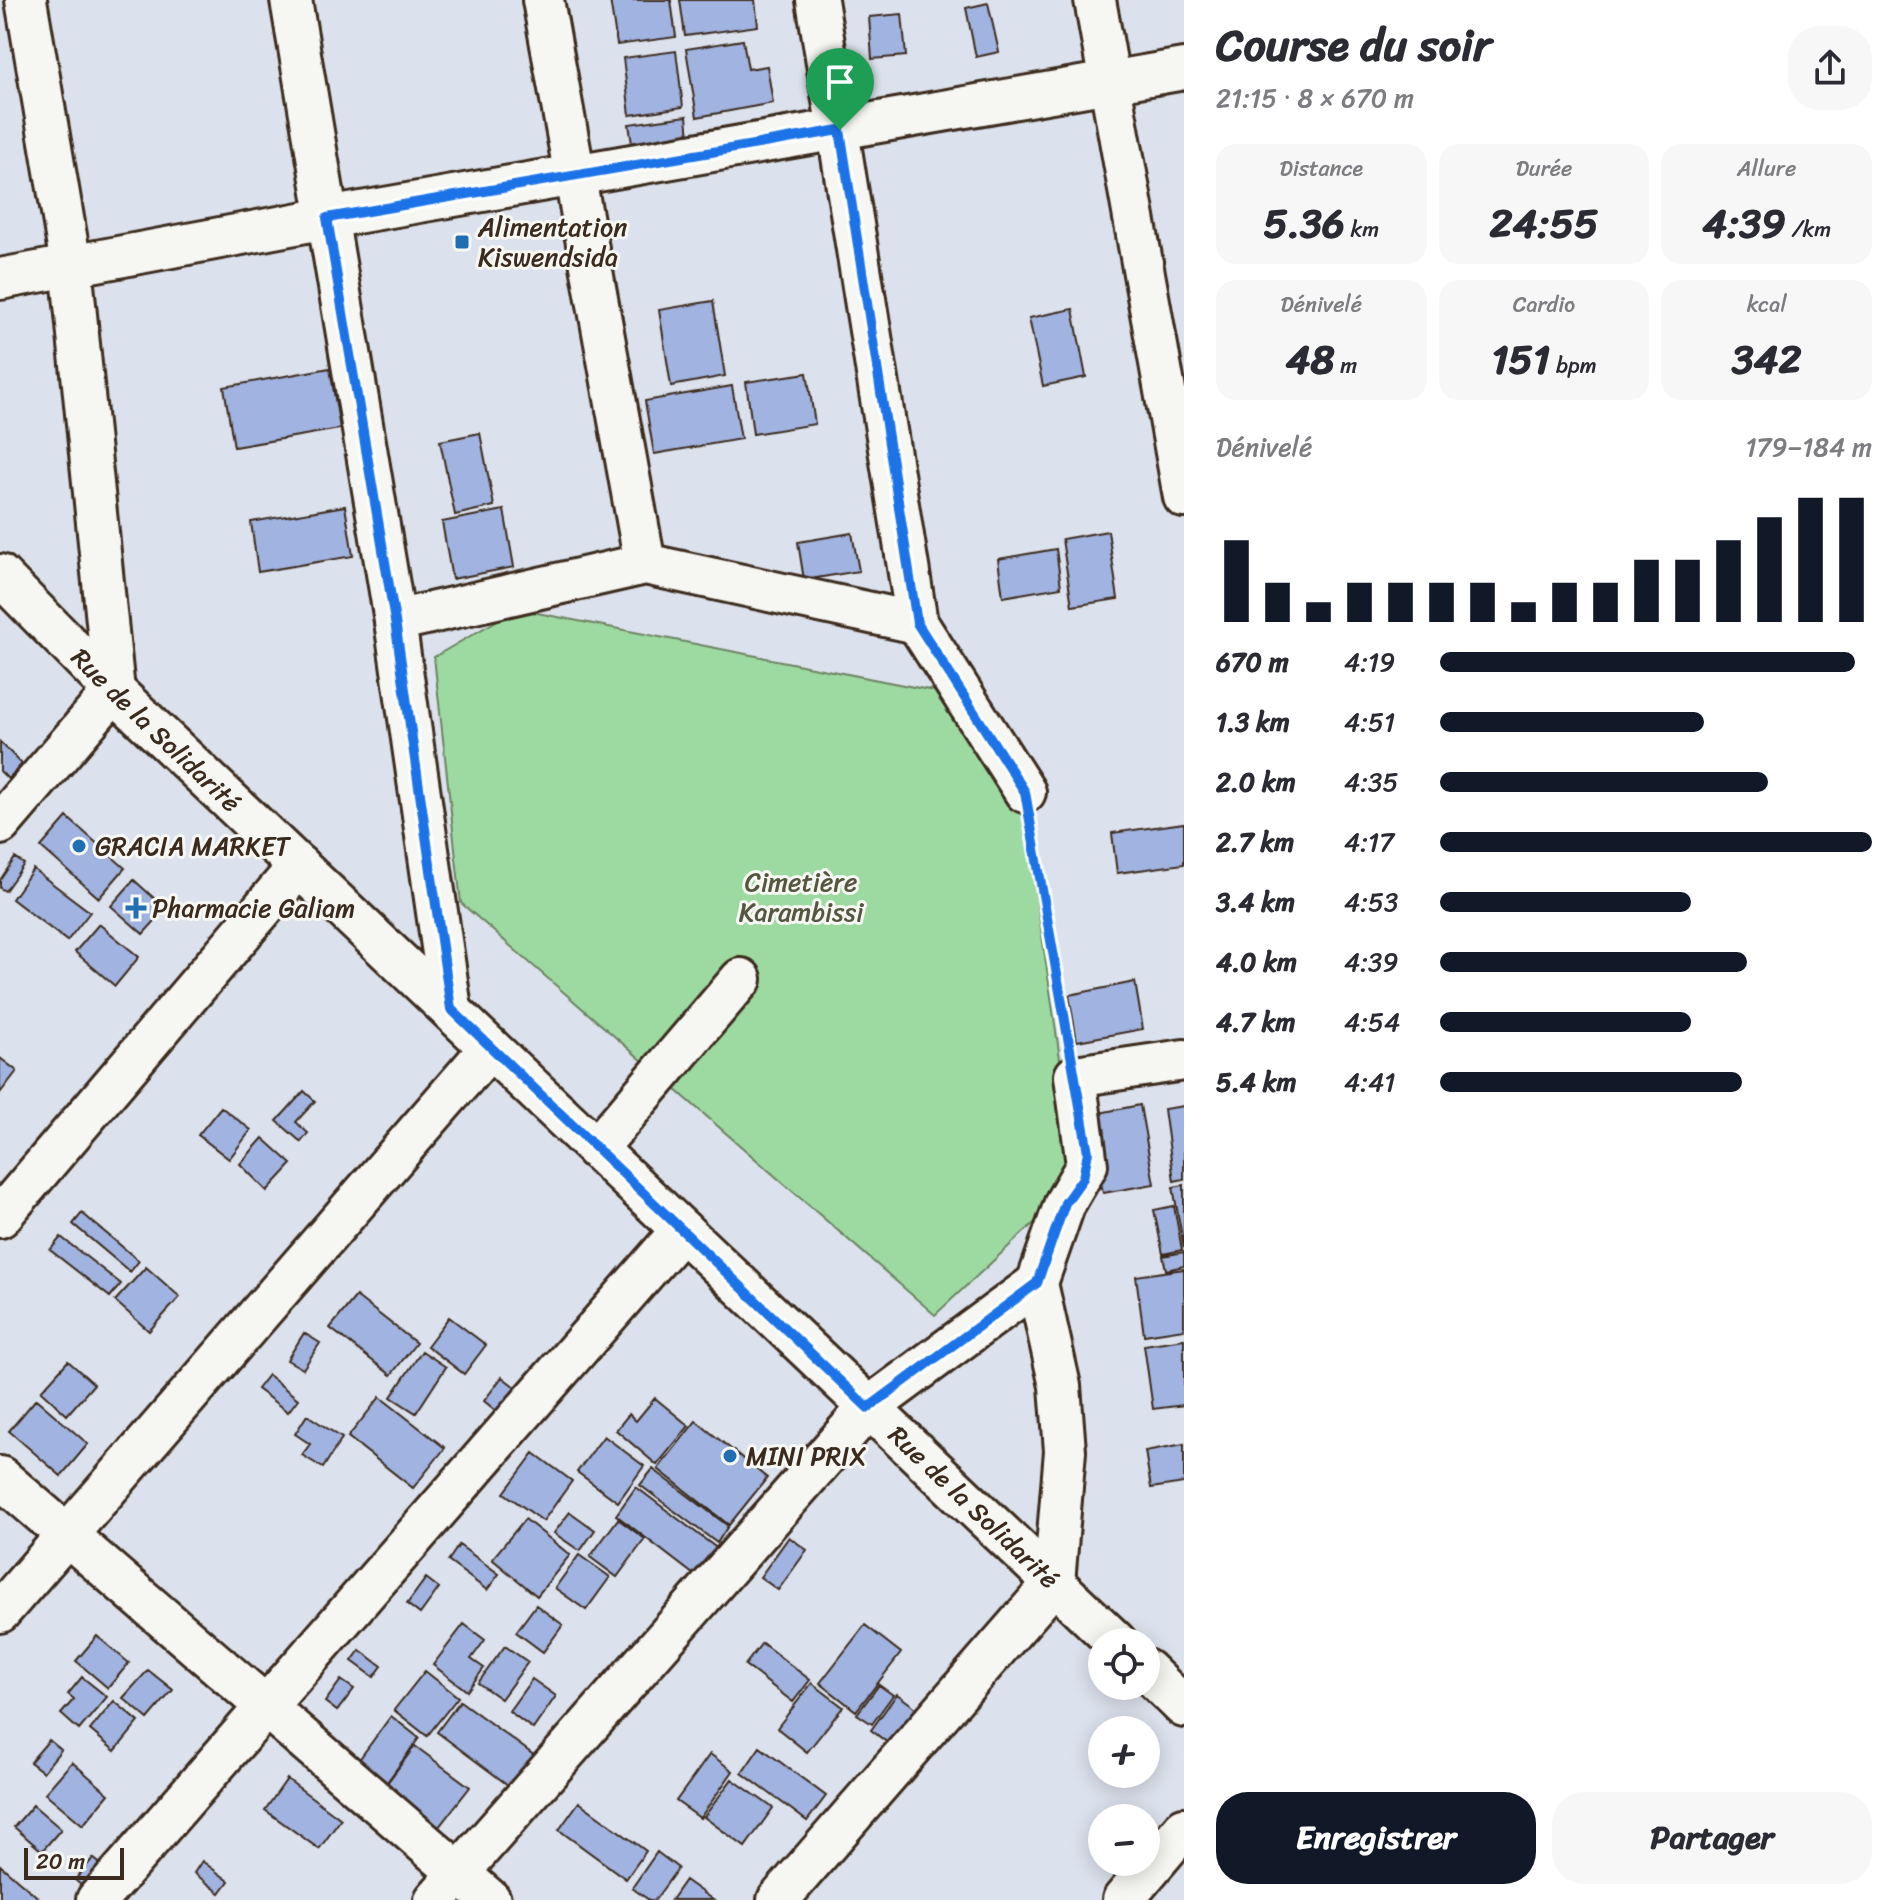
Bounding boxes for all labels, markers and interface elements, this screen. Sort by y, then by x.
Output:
text: Course du soir [1216,6,1491,84]
button: share [1788,26,1872,110]
pin [806,48,874,130]
icon: arrive [818,60,862,104]
text: 21:15 · 8 × 670 m [1216,75,1414,121]
text: Distance [1280,149,1363,188]
text: Durée [1516,149,1572,188]
text: Allure [1737,149,1796,188]
text: 5.36 [1264,188,1345,259]
text: 24:55 [1489,188,1599,259]
text: 4:39 [1702,188,1786,259]
place label: Alimentation Kiswendsida [477,204,627,280]
text: km [1345,210,1379,249]
text: /km [1786,210,1831,249]
marker: Alimentation Kiswendsida [453,233,471,251]
text: Dénivelé [1281,285,1362,324]
text: Cardio [1513,285,1575,324]
text: kcal [1747,285,1787,324]
text: 48 [1285,324,1335,395]
text: 151 [1491,324,1550,395]
text: 342 [1732,324,1802,395]
text: m [1335,346,1357,385]
text: bpm [1550,346,1597,385]
text: Dénivelé [1216,424,1312,470]
text: 179–184 m [1745,424,1872,470]
street label: Rue de la Solidarité [60,636,252,824]
text: 670 m [1216,639,1289,685]
text: 4:19 [1344,639,1395,685]
text: 1.3 km [1216,699,1290,745]
text: 4:51 [1344,699,1395,745]
text: 2.0 km [1216,759,1296,805]
text: 4:35 [1344,759,1398,805]
text: 2.7 km [1216,819,1294,865]
text: 4:17 [1344,819,1394,865]
place label: GRACIA MARKET [95,823,291,869]
marker: GRACIA MARKET [70,837,88,855]
park label: Cimetière Karambissi [739,859,864,935]
text: 3.4 km [1216,879,1295,925]
text: 4:53 [1344,879,1398,925]
place label: Pharmacie Galiam [152,885,355,931]
marker: Pharmacie Galiam [127,899,145,917]
text: 4.0 km [1216,939,1297,985]
text: 4:39 [1344,939,1398,985]
text: 4.7 km [1216,999,1295,1045]
text: 4:54 [1344,999,1400,1045]
text: 5.4 km [1216,1059,1297,1105]
text: 4:41 [1344,1059,1396,1105]
street label: Rue de la Solidarité [877,1414,1070,1600]
place label: MINI PRIX [746,1433,866,1479]
marker: MINI PRIX [721,1447,739,1465]
map controls [1088,1628,1160,1876]
button: locate [1088,1628,1160,1700]
button: + [1088,1716,1160,1788]
button: Enregistrer [1216,1792,1536,1884]
button: Partager [1552,1792,1872,1884]
button: − [1088,1804,1160,1876]
text: 20 m [36,1842,85,1881]
scale bar [24,1844,124,1880]

